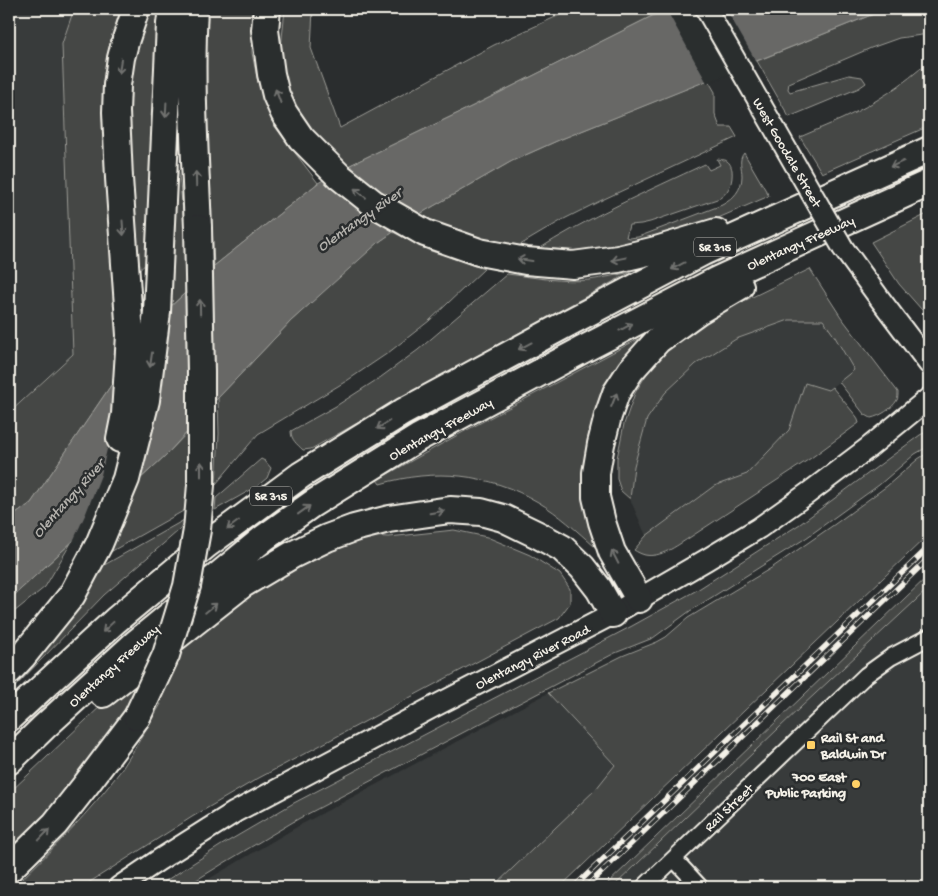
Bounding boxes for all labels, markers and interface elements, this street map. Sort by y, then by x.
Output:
one-way arrow [115,58,125,74]
one-way arrow [273,89,282,104]
street label: West Goodale Street [748,95,825,212]
one-way arrow [161,102,170,118]
one-way arrow [890,160,905,170]
one-way arrow [191,171,201,188]
water label: Olentangy River [314,183,408,256]
one-way arrow [354,187,367,198]
street label: Olentangy Freeway [745,213,857,276]
one-way arrow [118,220,127,236]
road number: SR 315 [694,238,736,256]
one-way arrow [612,254,628,264]
one-way arrow [517,255,533,265]
one-way arrow [671,262,686,271]
one-way arrow [195,299,204,315]
one-way arrow [618,322,633,332]
one-way arrow [518,342,533,351]
one-way arrow [146,352,156,368]
one-way arrow [610,393,619,408]
street label: Olentangy Freeway [386,395,496,466]
one-way arrow [376,420,390,430]
water label: Olentangy River [30,455,111,542]
one-way arrow [196,462,206,478]
road number: SR 315 [250,486,292,506]
one-way arrow [297,505,311,515]
one-way arrow [429,506,445,516]
one-way arrow [227,519,240,530]
one-way arrow [610,550,619,565]
one-way arrow [204,602,217,613]
one-way arrow [101,621,114,633]
street label: Olentangy River Road [473,621,595,694]
street label: Olentangy Freeway [66,622,163,712]
place label: Rail St and Baldwin Dr [820,731,887,764]
marker: Rail St and Baldwin Dr [805,739,817,751]
place label: 700 East Public Parking [765,770,847,803]
marker: 700 East Public Parking [850,778,862,790]
street label: Rail Street [702,780,759,836]
one-way arrow [38,829,50,842]

